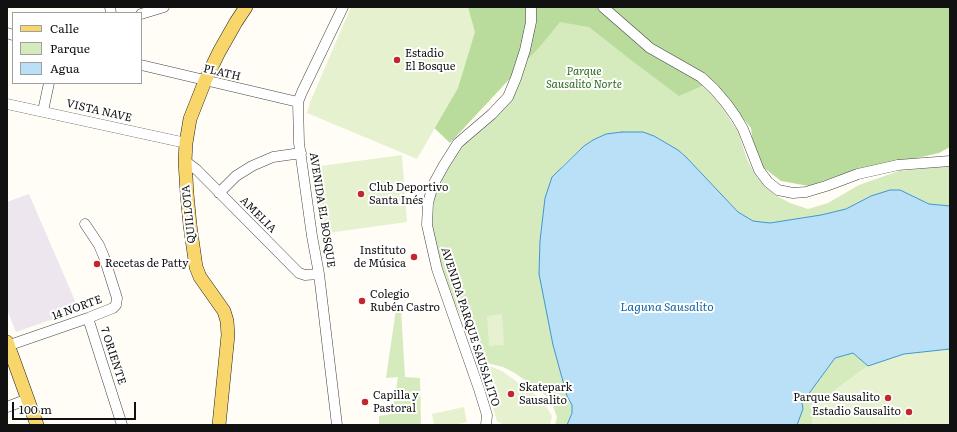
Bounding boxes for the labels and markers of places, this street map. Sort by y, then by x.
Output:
place label: Estadio El Bosque [405,47,456,73]
marker: Estadio El Bosque [392,55,402,65]
place label: Club Deportivo Santa Inés [369,181,449,207]
marker: Club Deportivo Santa Inés [356,189,366,199]
place label: Instituto de Música [354,244,406,270]
marker: Instituto de Música [409,252,419,262]
place label: Recetas de Patty [105,257,189,271]
marker: Recetas de Patty [92,259,102,269]
place label: Colegio Rubén Castro [370,288,440,314]
marker: Colegio Rubén Castro [357,296,367,306]
place label: Skatepark Sausalito [519,381,572,407]
place label: Capilla y Pastoral [373,389,419,415]
marker: Skatepark Sausalito [506,389,516,399]
place label: Parque Sausalito [793,391,880,405]
marker: Parque Sausalito [883,393,893,403]
marker: Capilla y Pastoral [360,397,370,407]
place label: Estadio Sausalito [812,405,901,419]
marker: Estadio Sausalito [904,407,914,417]

